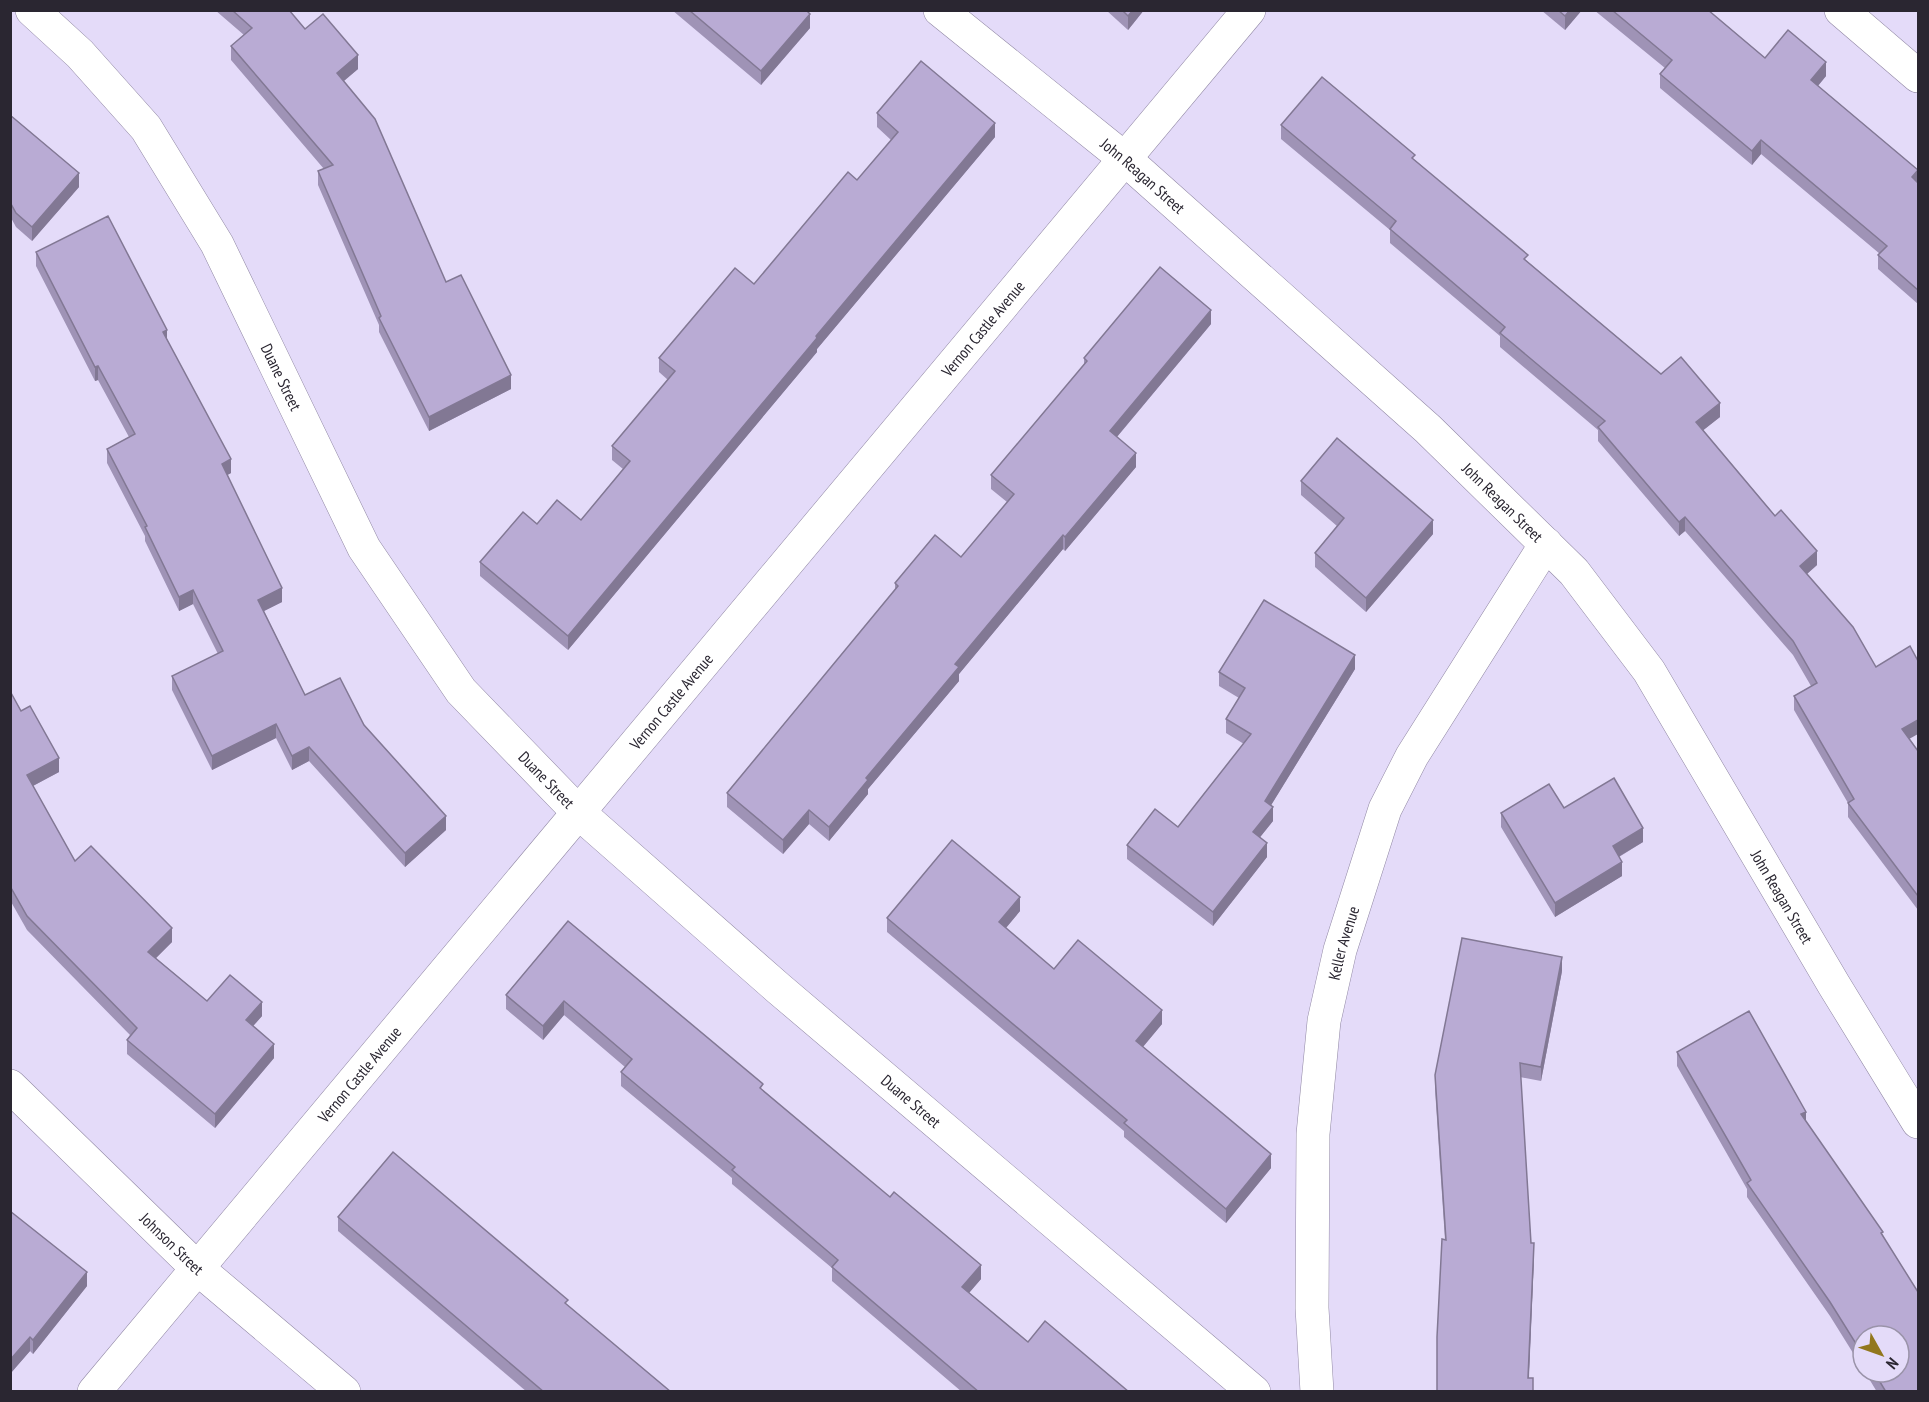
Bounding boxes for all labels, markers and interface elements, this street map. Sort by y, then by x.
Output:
street label: John Reagan Street [1096,133,1190,218]
street label: Vernon Castle Avenue [936,276,1029,381]
street label: Duane Street [257,340,306,414]
street label: John Reagan Street [1457,458,1548,547]
street label: Vernon Castle Avenue [625,649,717,754]
street label: Duane Street [514,747,579,813]
street label: John Reagan Street [1746,845,1818,948]
street label: Keller Avenue [1324,904,1363,982]
street label: Vernon Castle Avenue [313,1022,405,1127]
street label: Duane Street [877,1070,945,1132]
street label: Johnson Street [135,1208,208,1280]
north arrow [1851,1324,1911,1384]
text: N [1882,1354,1903,1373]

